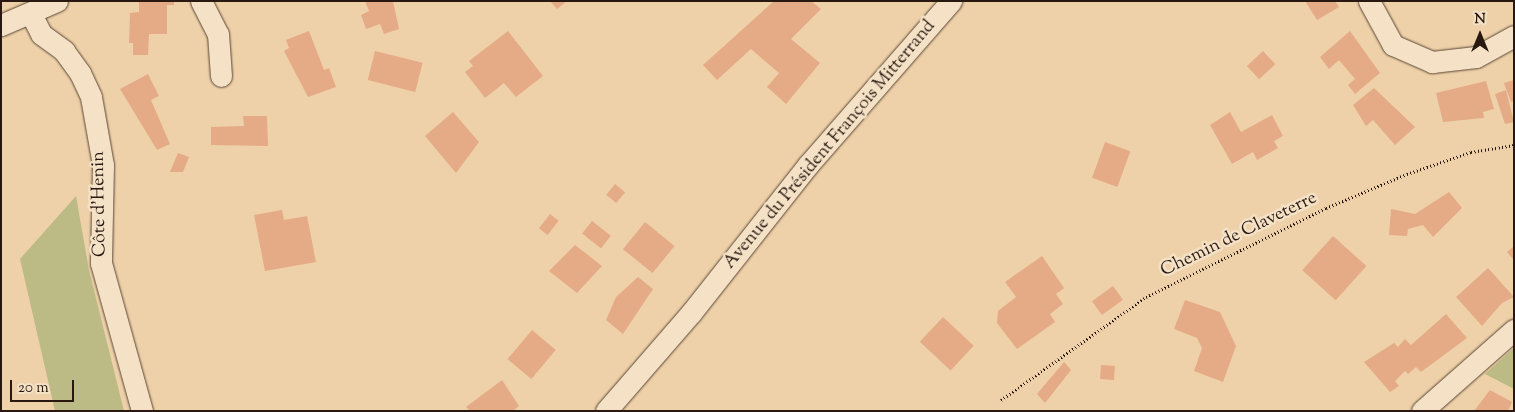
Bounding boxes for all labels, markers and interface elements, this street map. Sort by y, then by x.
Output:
north arrow [1455,10,1505,60]
text: N [1474,10,1486,30]
street label: Avenue du Président François Mitterrand [720,16,940,274]
street label: Côte d'Henin [88,151,112,257]
street label: Chemin de Claveterre [1157,188,1321,282]
scale bar [12,370,76,402]
text: 20 m [18,378,49,399]

